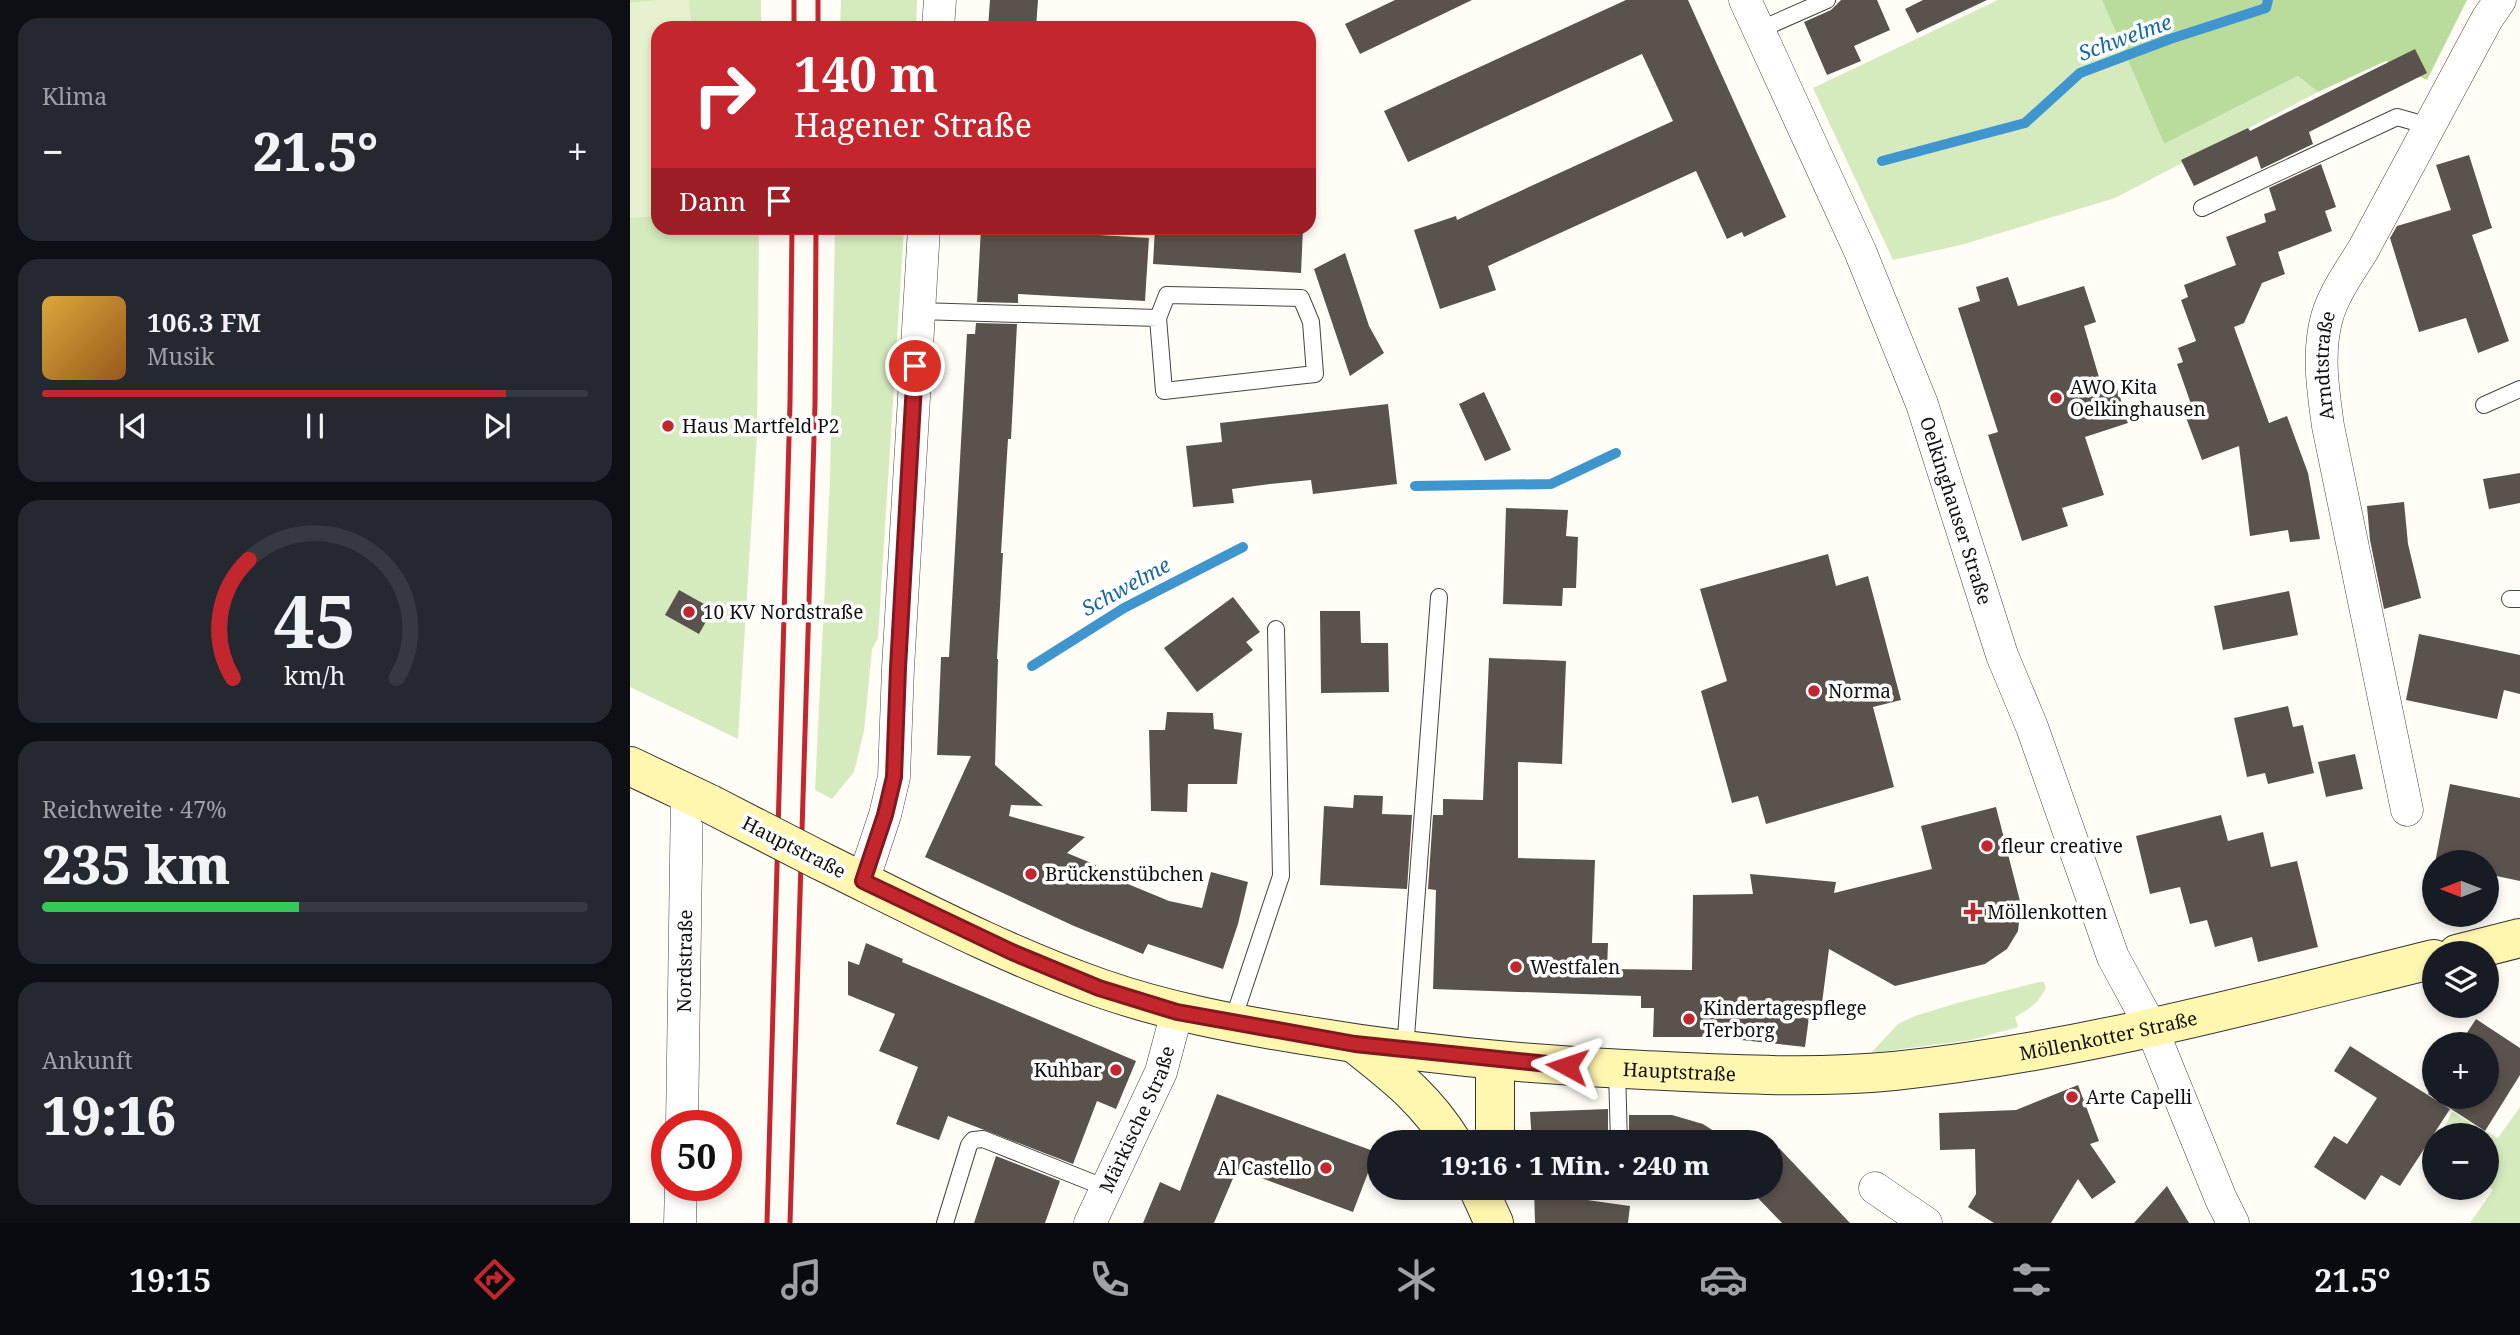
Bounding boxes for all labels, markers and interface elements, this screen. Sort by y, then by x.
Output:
water label: Schwelme [2074,7,2175,67]
text: 140 m [794,40,938,106]
icon: right [679,49,770,140]
text: Klima [42,80,107,112]
text: Hagener Straße [794,103,1032,146]
text: 21.5° [253,115,378,186]
text: − [42,125,64,177]
text: + [567,125,588,177]
icon: arrive [760,182,798,220]
text: Dann [679,183,746,219]
text: 106.3 FM [147,304,261,340]
street label: Arndtstraße [2309,307,2341,422]
pin [885,336,945,396]
text: Musik [147,340,214,372]
icon: arrive [896,347,934,385]
place label: AWO Kita Oelkinghausen [2070,374,2206,422]
marker: AWO Kita Oelkinghausen [2048,390,2064,406]
icon: previous [114,407,152,445]
icon: pause [296,407,334,445]
icon: next [478,407,516,445]
place label: Haus Martfeld P2 [682,413,839,439]
street label: Oelkinghauser Straße [1914,413,1998,608]
marker: Haus Martfeld P2 [660,418,676,434]
water label: Schwelme [1076,550,1175,622]
text: 45 [274,570,356,669]
place label: 10 KV Nordstraße [703,599,863,625]
marker: 10 KV Nordstraße [681,604,697,620]
text: km/h [284,657,346,691]
place label: Norma [1828,678,1891,704]
marker: Norma [1806,683,1822,699]
text: Reichweite · 47% [42,793,227,825]
street label: Hauptstraße [738,810,850,884]
text: 235 km [42,828,230,899]
place label: fleur creative [2001,833,2123,859]
marker: fleur creative [1979,838,1995,854]
north arrow [2422,850,2499,928]
map controls [2422,850,2499,1200]
place label: Brückenstübchen [1045,861,1204,887]
marker: Brückenstübchen [1023,866,1039,882]
place label: Möllenkotten [1987,899,2107,925]
marker: Möllenkotten [1965,904,1981,920]
street label: Nordstraße [671,909,698,1013]
button: layers [2422,941,2499,1018]
place label: Westfalen [1530,954,1620,980]
marker: Westfalen [1508,959,1524,975]
place label: Kindertagespflege Terborg [1703,995,1867,1043]
street label: Möllenkotter Straße [2017,1005,2200,1066]
marker: Kindertagespflege Terborg [1681,1011,1697,1027]
position arrow [1530,1029,1604,1103]
button: + [2422,1032,2499,1109]
street label: Märkische Straße [1093,1043,1180,1197]
text: Ankunft [42,1044,133,1076]
street label: Hauptstraße [1622,1056,1736,1087]
place label: Kuhbar [1034,1057,1102,1083]
marker: Kuhbar [1108,1062,1124,1078]
text: 19:16 [42,1079,176,1150]
place label: Arte Capelli [2086,1084,2192,1110]
marker: Arte Capelli [2064,1089,2080,1105]
speed limit sign: 50 [651,1110,742,1201]
button: − [2422,1123,2499,1200]
text: 19:16 · 1 Min. · 240 m [1441,1147,1709,1183]
place label: Al Castello [1217,1155,1312,1181]
marker: Al Castello [1318,1160,1334,1176]
icon: directions [470,1255,519,1304]
icon: music [777,1255,826,1304]
icon: phone [1085,1255,1134,1304]
icon: climate [1392,1255,1441,1304]
icon: car [1699,1255,1748,1304]
icon: filters [2007,1255,2056,1304]
text: 19:15 [129,1258,211,1301]
text: 21.5° [2314,1258,2391,1301]

